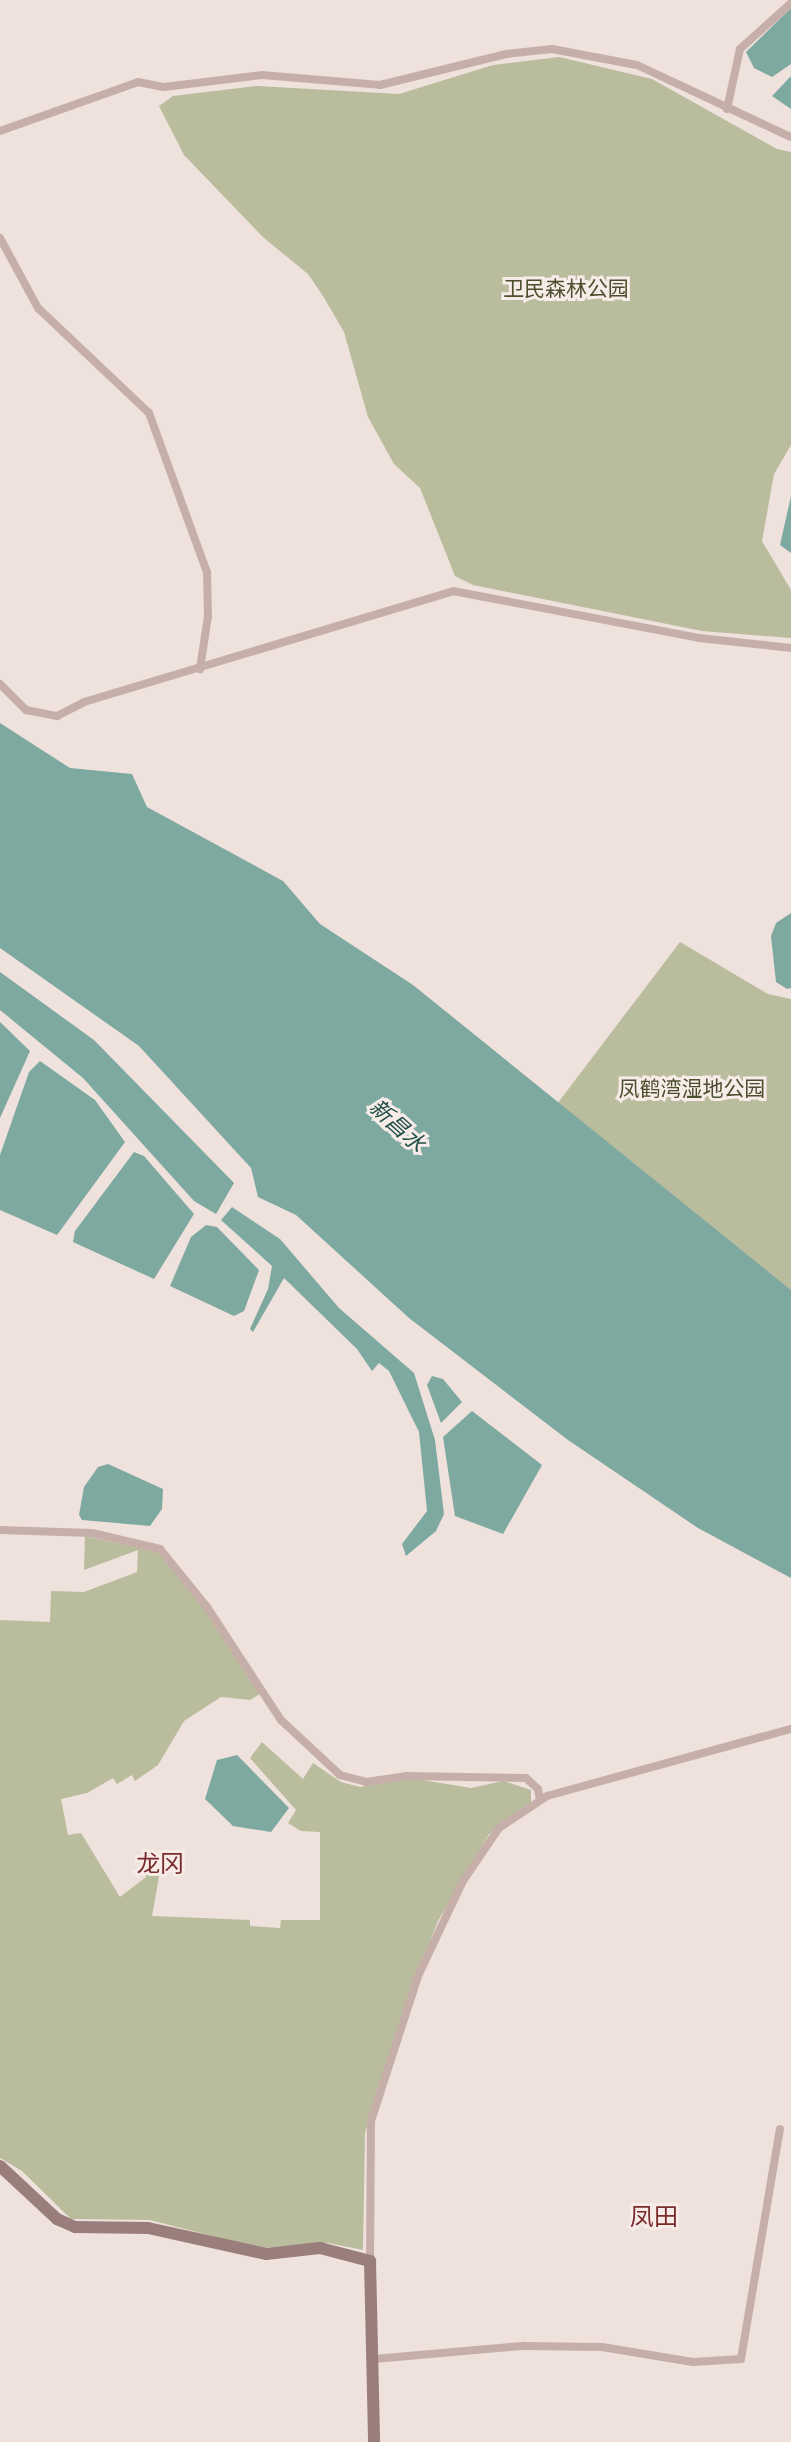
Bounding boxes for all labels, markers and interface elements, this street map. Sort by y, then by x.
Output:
park label: 卫民森林公园 [503,275,629,301]
park label: 凤鹤湾湿地公园 [619,1075,765,1101]
water label: 新昌水 [365,1093,431,1157]
district label: 龙冈 [136,1849,184,1877]
district label: 凤田 [630,2202,678,2230]

